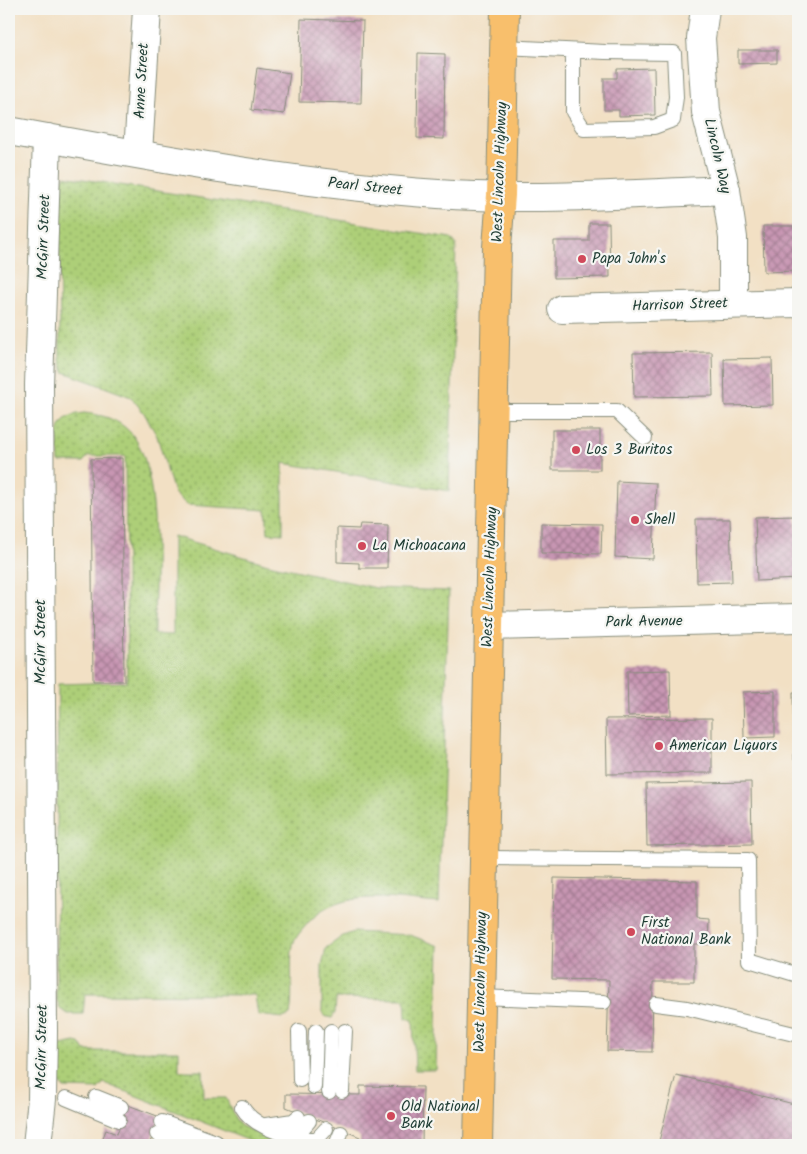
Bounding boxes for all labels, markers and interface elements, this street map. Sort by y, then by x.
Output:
street label: Anne Street [128,42,156,120]
street label: West Lincoln Highway [486,100,514,243]
street label: Lincoln Way [697,116,738,197]
street label: Pearl Street [327,171,404,203]
street label: McGirr Street [31,194,57,280]
place label: Papa John's [592,247,666,271]
marker: Papa John's [576,253,588,265]
street label: Harrison Street [632,291,728,319]
place label: Los 3 Buritos [586,438,673,462]
marker: Los 3 Buritos [570,444,582,456]
street label: West Lincoln Highway [476,505,504,648]
place label: Shell [645,508,675,532]
marker: Shell [629,514,641,526]
place label: La Michoacana [372,534,466,558]
marker: La Michoacana [356,540,368,552]
street label: McGirr Street [29,599,53,685]
street label: Park Avenue [605,609,683,635]
place label: American Liquors [669,734,778,758]
marker: American Liquors [653,740,665,752]
street label: West Lincoln Highway [468,911,494,1052]
place label: First National Bank [641,911,732,952]
marker: First National Bank [625,926,637,938]
street label: McGirr Street [29,1004,55,1090]
place label: Old National Bank [401,1095,480,1136]
marker: Old National Bank [385,1110,397,1122]

